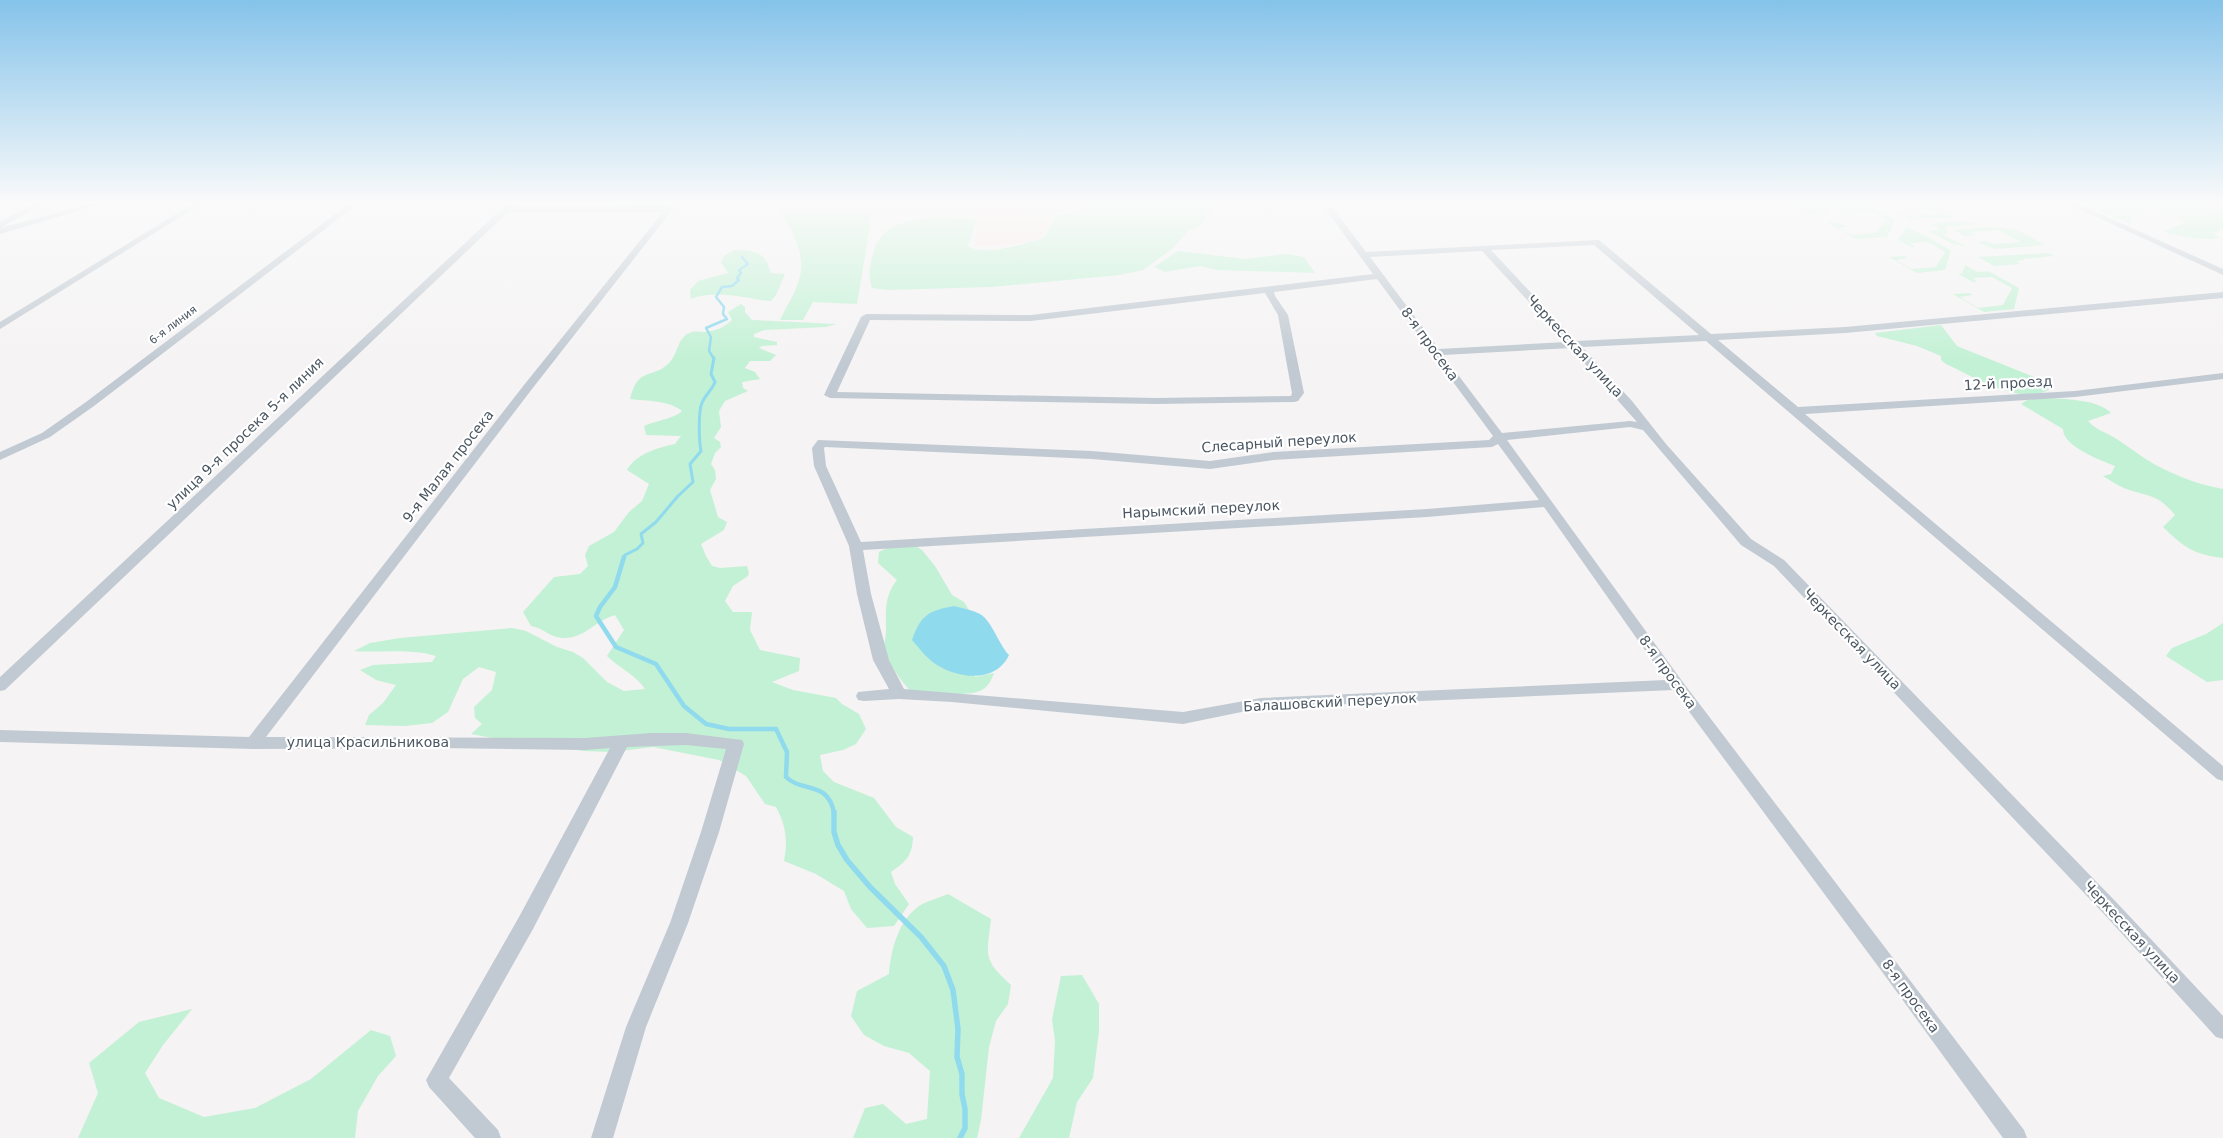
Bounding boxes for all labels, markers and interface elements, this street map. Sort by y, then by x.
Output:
street label: Черкесская улица [1523,292,1627,400]
street label: 6-я линия [147,303,199,347]
street label: 8-я просека [1398,304,1462,384]
street label: улица 9-я просека 5-я линия [163,354,327,512]
street label: 12-й проезд [1963,373,2053,393]
street label: 9-я Малая просека [399,407,497,525]
street label: Слесарный переулок [1201,429,1357,455]
street label: Нарымский переулок [1122,497,1280,521]
street label: Черкесская улица [1800,585,1904,693]
street label: 8-я просека [1636,632,1700,712]
street label: Балашовский переулок [1243,689,1417,715]
street label: улица Красильникова [287,734,449,750]
street label: Черкесская улица [2080,878,2184,986]
street label: 8-я просека [1879,956,1943,1036]

